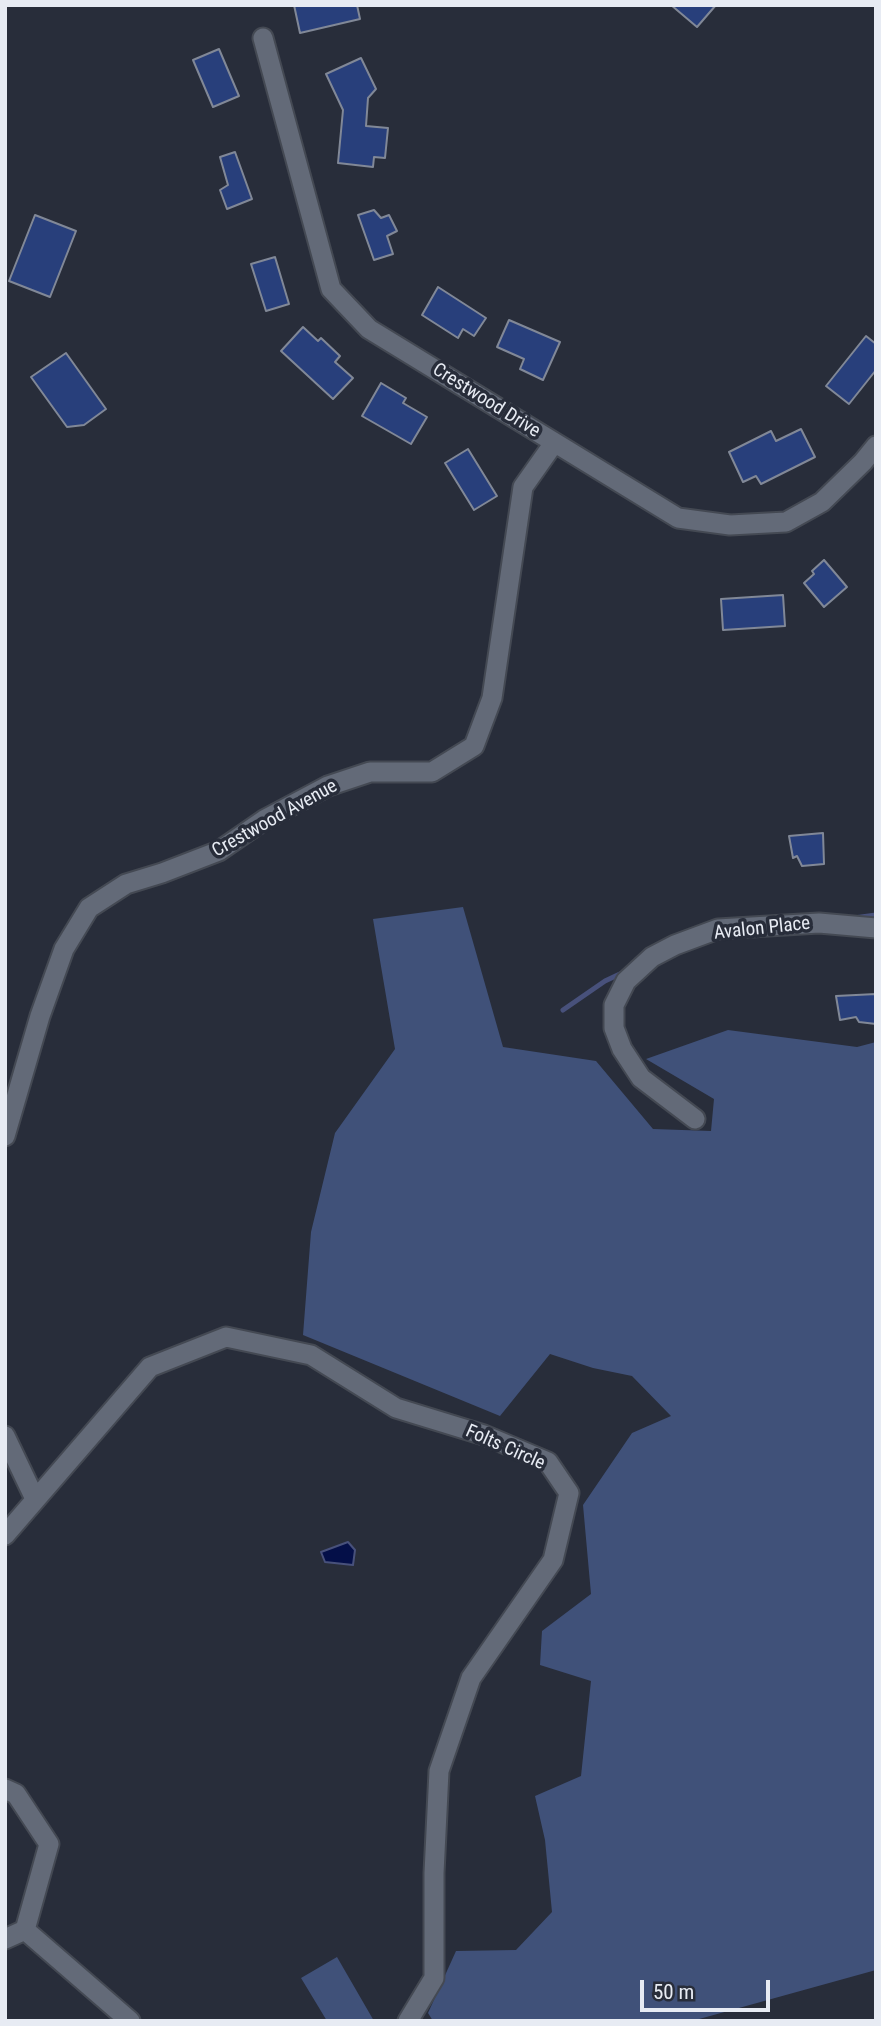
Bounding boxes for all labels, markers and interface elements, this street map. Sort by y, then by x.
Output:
street label: Crestwood Drive [428,359,544,443]
street label: Crestwood Avenue [208,775,342,863]
street label: Avalon Place [713,913,811,945]
street label: Folts Circle [462,1420,548,1476]
scale bar [643,1966,772,2010]
text: 50 m [653,1980,694,2004]

